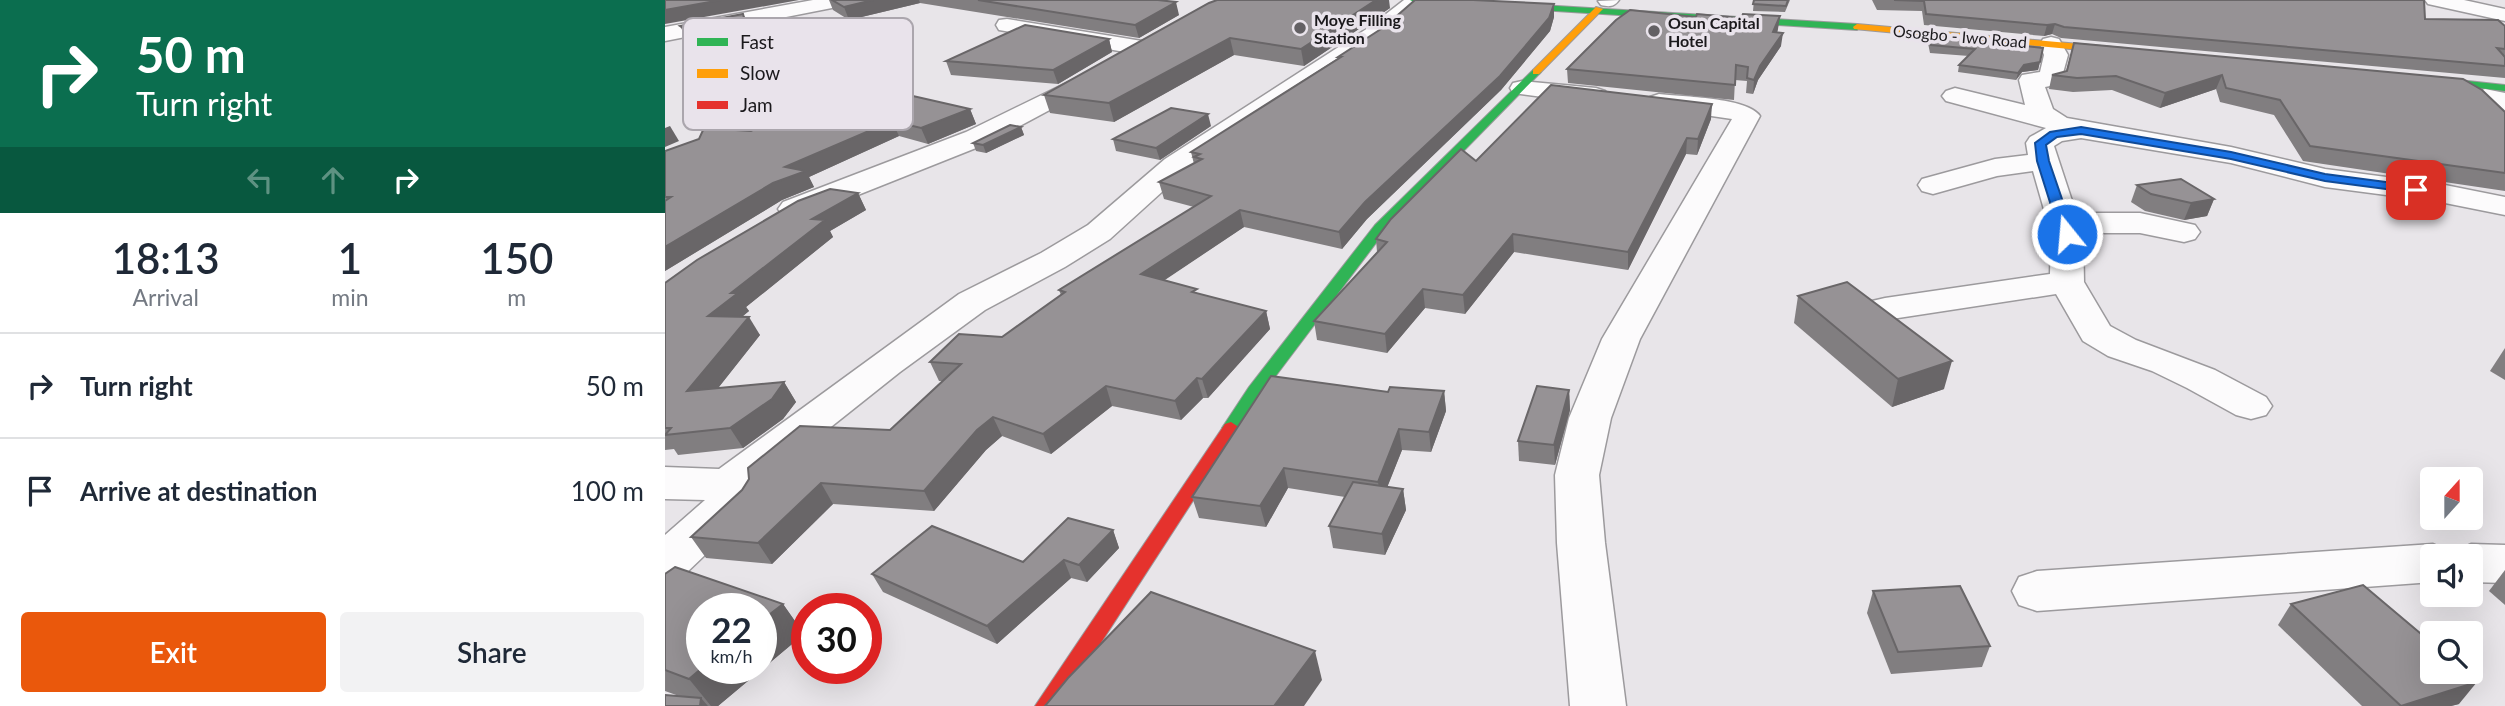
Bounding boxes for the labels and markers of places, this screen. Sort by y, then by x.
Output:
place label: Moye Filling Station [1314,10,1402,47]
place label: Osun Capital Hotel [1668,13,1760,50]
marker: Moye Filling Station [1292,20,1308,36]
marker: Osun Capital Hotel [1646,23,1662,39]
pin [2386,160,2446,220]

